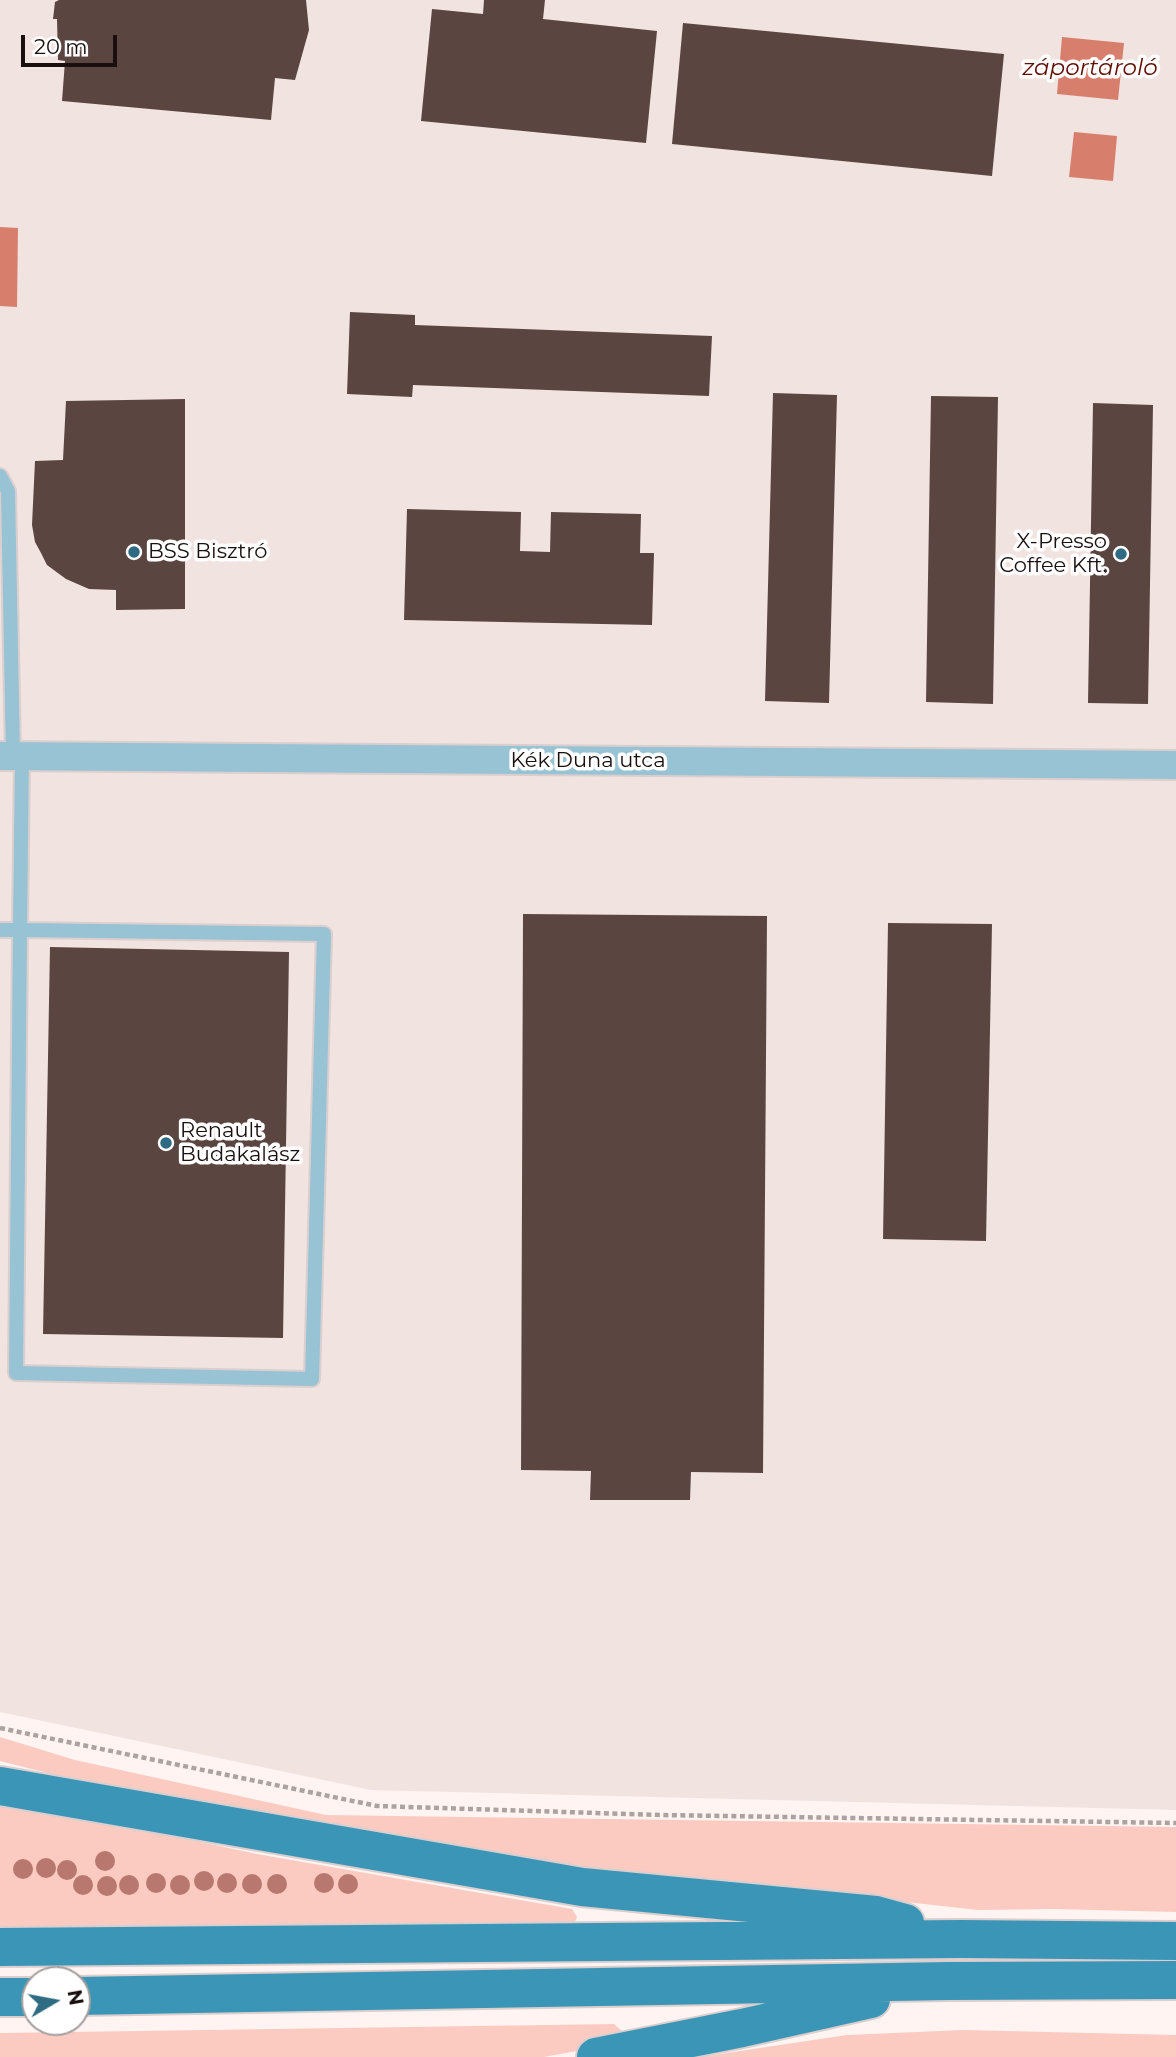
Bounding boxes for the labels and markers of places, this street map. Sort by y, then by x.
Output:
place label: X-Presso Coffee Kft. [999,529,1107,579]
place label: BSS Bisztró [148,539,267,565]
marker: BSS Bisztró [126,544,142,560]
marker: X-Presso Coffee Kft. [1113,546,1129,562]
place label: Renault Budakalász [180,1118,300,1168]
marker: Renault Budakalász [158,1135,174,1151]

